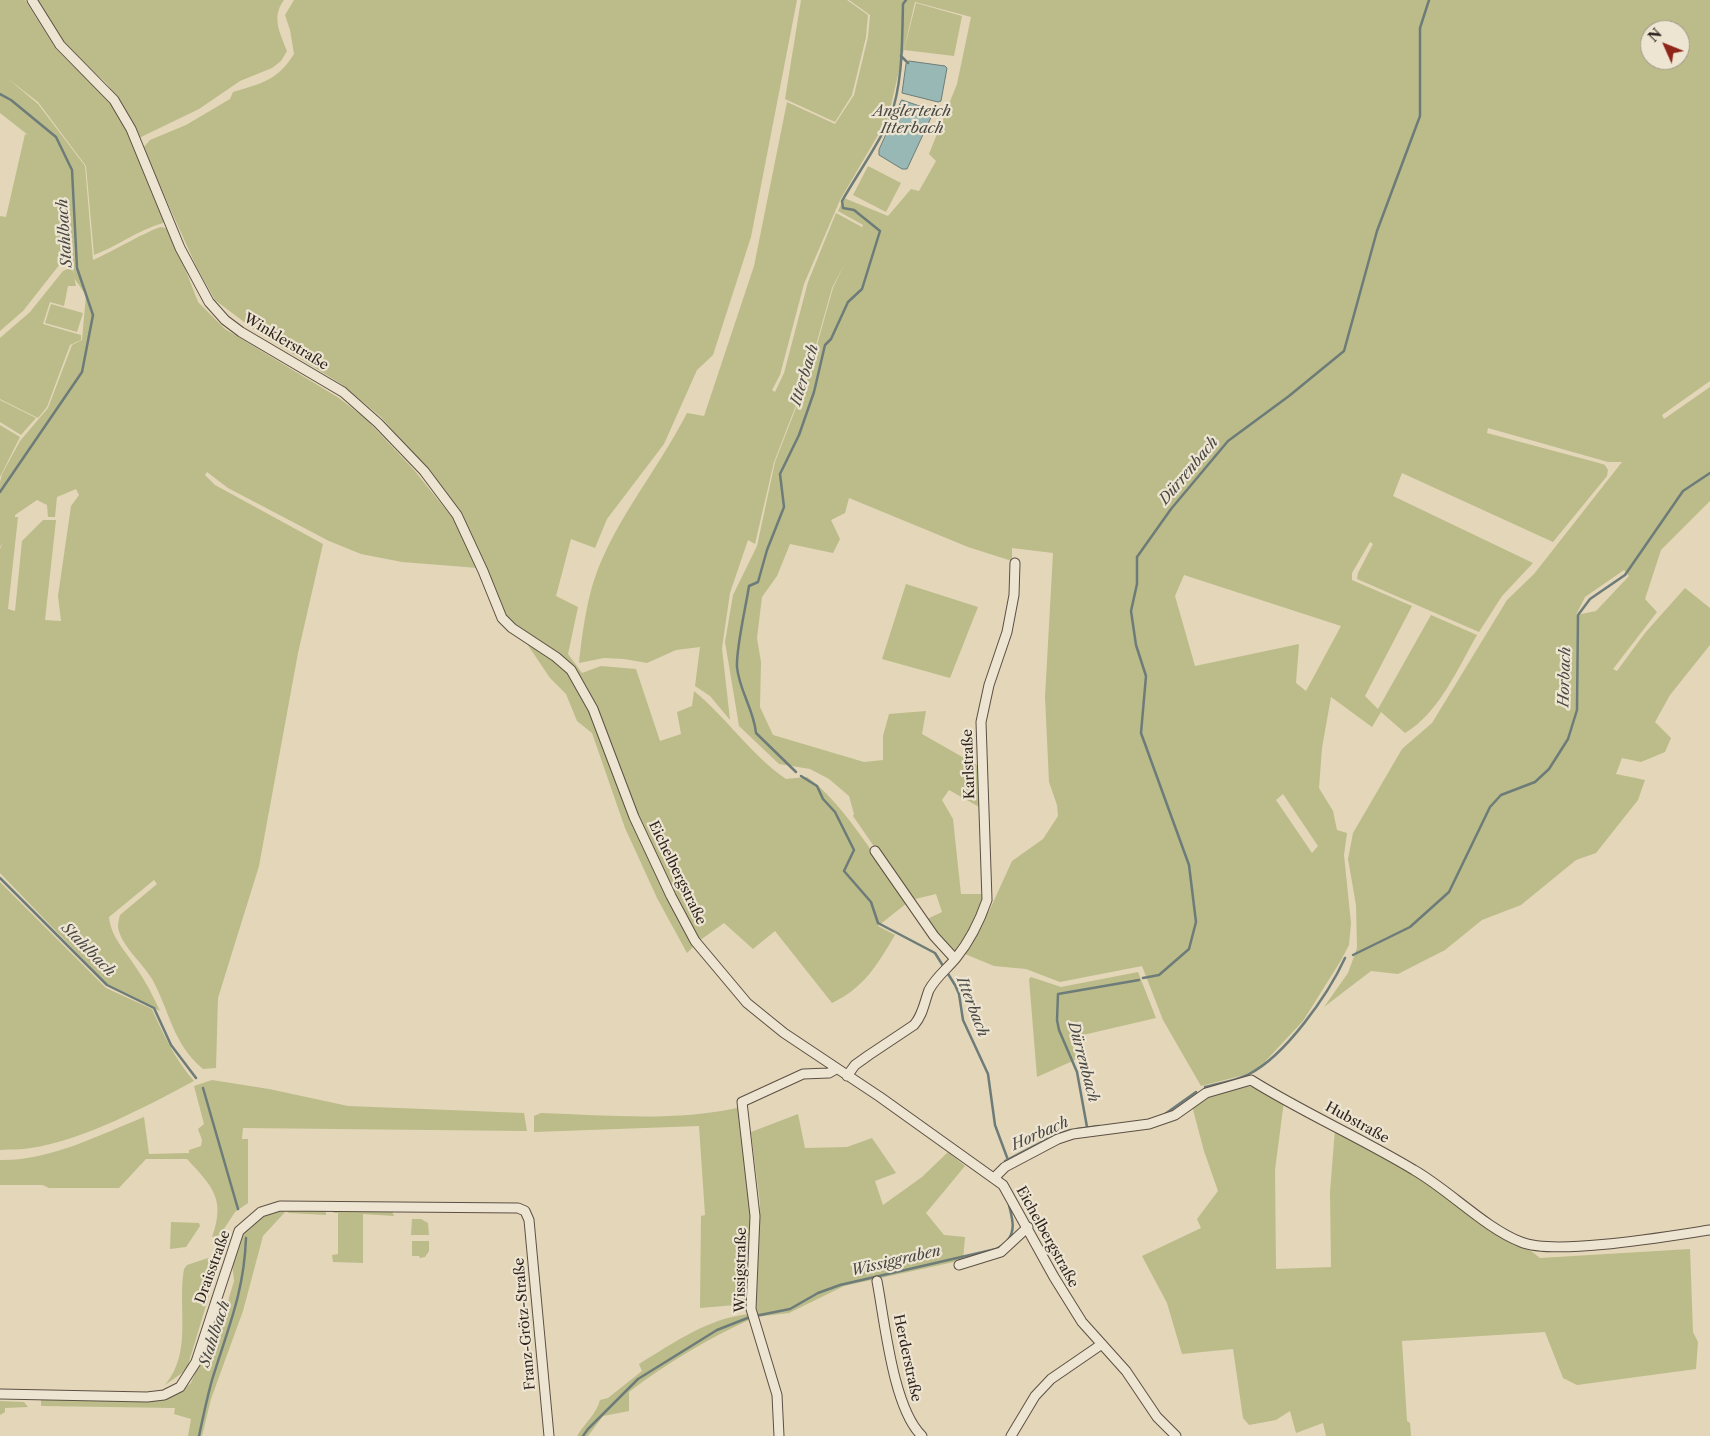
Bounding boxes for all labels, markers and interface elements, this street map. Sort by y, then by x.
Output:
north arrow [1640,20,1690,70]
text: N [1644,25,1666,46]
water label: Anglerteich Itterbach [873,103,951,138]
water label: Stahlbach [54,198,76,268]
street label: Winklerstraße [240,310,332,374]
water label: Itterbach [787,342,823,408]
water label: Dürrenbach [1156,434,1222,508]
water label: Horbach [1555,646,1575,708]
street label: Karlstraße [959,729,979,799]
street label: Eichelbergstraße [645,818,709,928]
water label: Stahlbach [57,919,119,981]
water label: Itterbach [952,974,992,1040]
water label: Dürrenbach [1064,1020,1102,1104]
street label: Hubstraße [1322,1099,1392,1147]
water label: Horbach [1009,1113,1071,1155]
street label: Eichelbergstraße [1012,1183,1082,1291]
street label: Wissigstraße [732,1227,750,1313]
street label: Draisstraße [192,1228,234,1306]
water label: Wissiggraben [849,1242,943,1280]
street label: Franz-Grötz-Straße [511,1257,539,1391]
water label: Stahlbach [196,1299,234,1369]
street label: Herderstraße [890,1313,924,1403]

